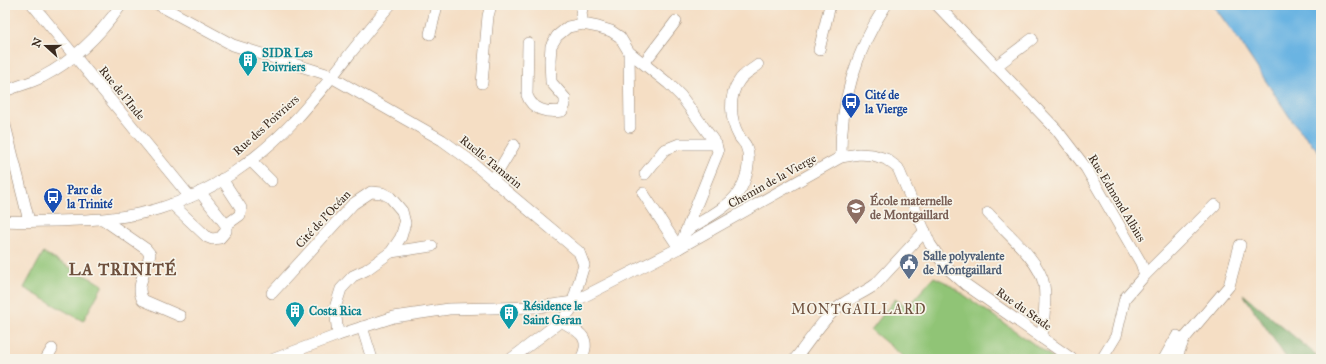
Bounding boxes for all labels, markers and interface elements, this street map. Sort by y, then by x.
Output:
north arrow [26,26,66,66]
text: N [29,35,45,49]
place label: SIDR Les Poivriers [262,46,313,74]
building icon: SIDR Les Poivriers [237,49,259,77]
street label: Rue de l'Inde [96,63,148,123]
place label: Cité de la Vierge [864,88,908,117]
bus stop icon: Cité de la Vierge [840,91,862,119]
street label: Rue des Poivriers [230,92,302,158]
street label: Ruelle Tamarin [457,133,525,192]
street label: Chemin de la Vierge [726,151,819,212]
street label: Rue Edmond Albius [1085,152,1149,244]
place label: Parc de la Trinité [66,183,114,211]
bus stop icon: Parc de la Trinité [42,186,64,214]
street label: Cité de l'Océan [293,187,354,251]
place label: École maternelle de Montgaillard [870,192,952,223]
school or university icon: École maternelle de Montgaillard [845,197,867,225]
place label: Salle polyvalente de Montgaillard [923,249,1004,278]
public building icon: Salle polyvalente de Montgaillard [898,252,920,280]
district label: LA TRINITÉ [69,258,177,279]
street label: Rue du Stade [994,285,1054,333]
place label: Résidence le Saint Geran [523,299,582,327]
building icon: Costa Rica [284,300,306,328]
district label: MONTGAILLARD [791,301,927,318]
building icon: Résidence le Saint Geran [498,302,520,330]
place label: Costa Rica [309,304,362,318]

